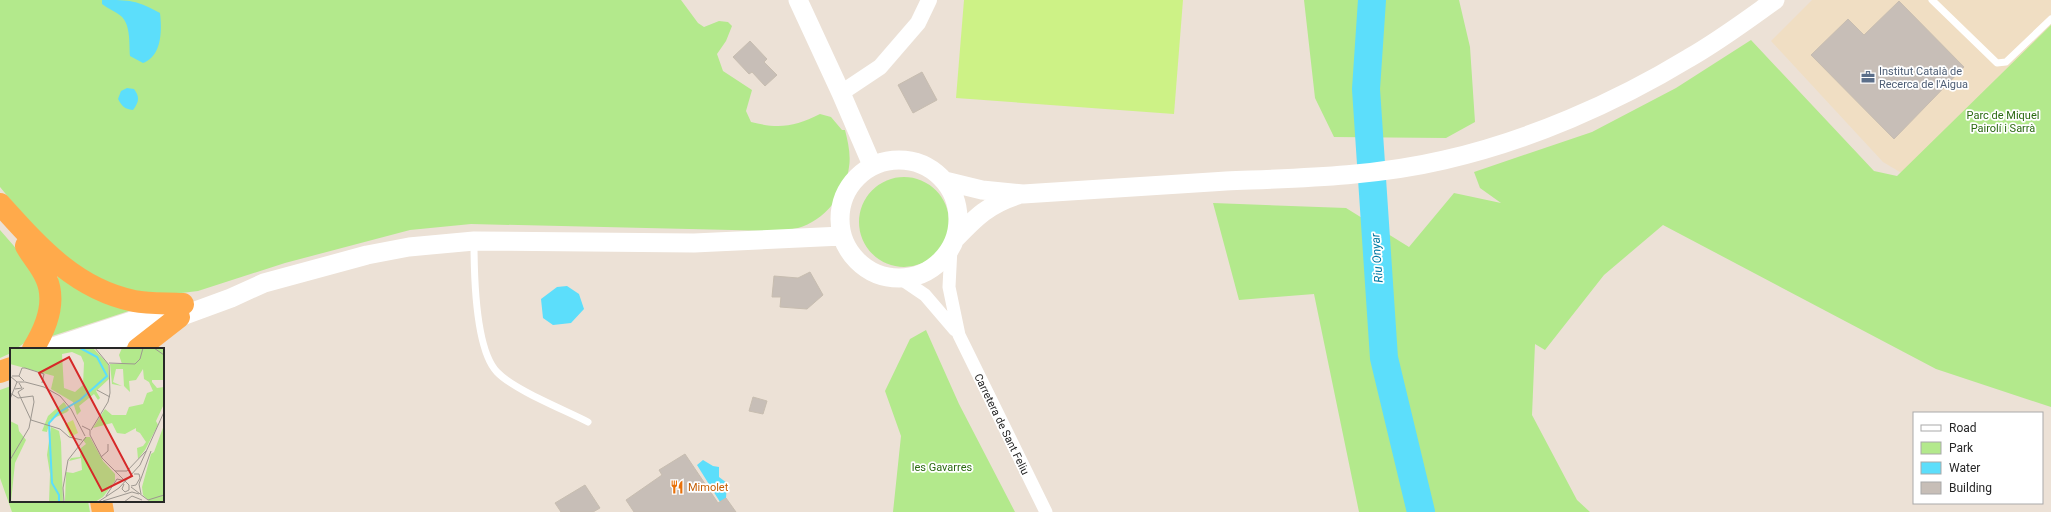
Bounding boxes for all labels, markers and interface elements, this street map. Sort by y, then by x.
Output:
place label: Institut Català de Recerca de l'Aigua [1879,65,1968,91]
office icon: Institut Català de Recerca de l'Aigua [1860,69,1876,85]
park label: Parc de Miquel Pairolí i Sarrà [1967,109,2039,135]
water label: Riu Onyar [1368,232,1386,283]
inset map [10,348,164,502]
street label: Carretera de Sant Feliu [971,372,1032,477]
legend [1913,412,2043,504]
text: Road [1949,421,1977,435]
text: Park [1949,441,1974,455]
park label: les Gavarres [912,461,973,474]
text: Water [1949,461,1980,475]
restaurant icon: Mimolet [669,479,685,495]
place label: Mimolet [688,481,729,494]
text: Building [1949,481,1992,495]

